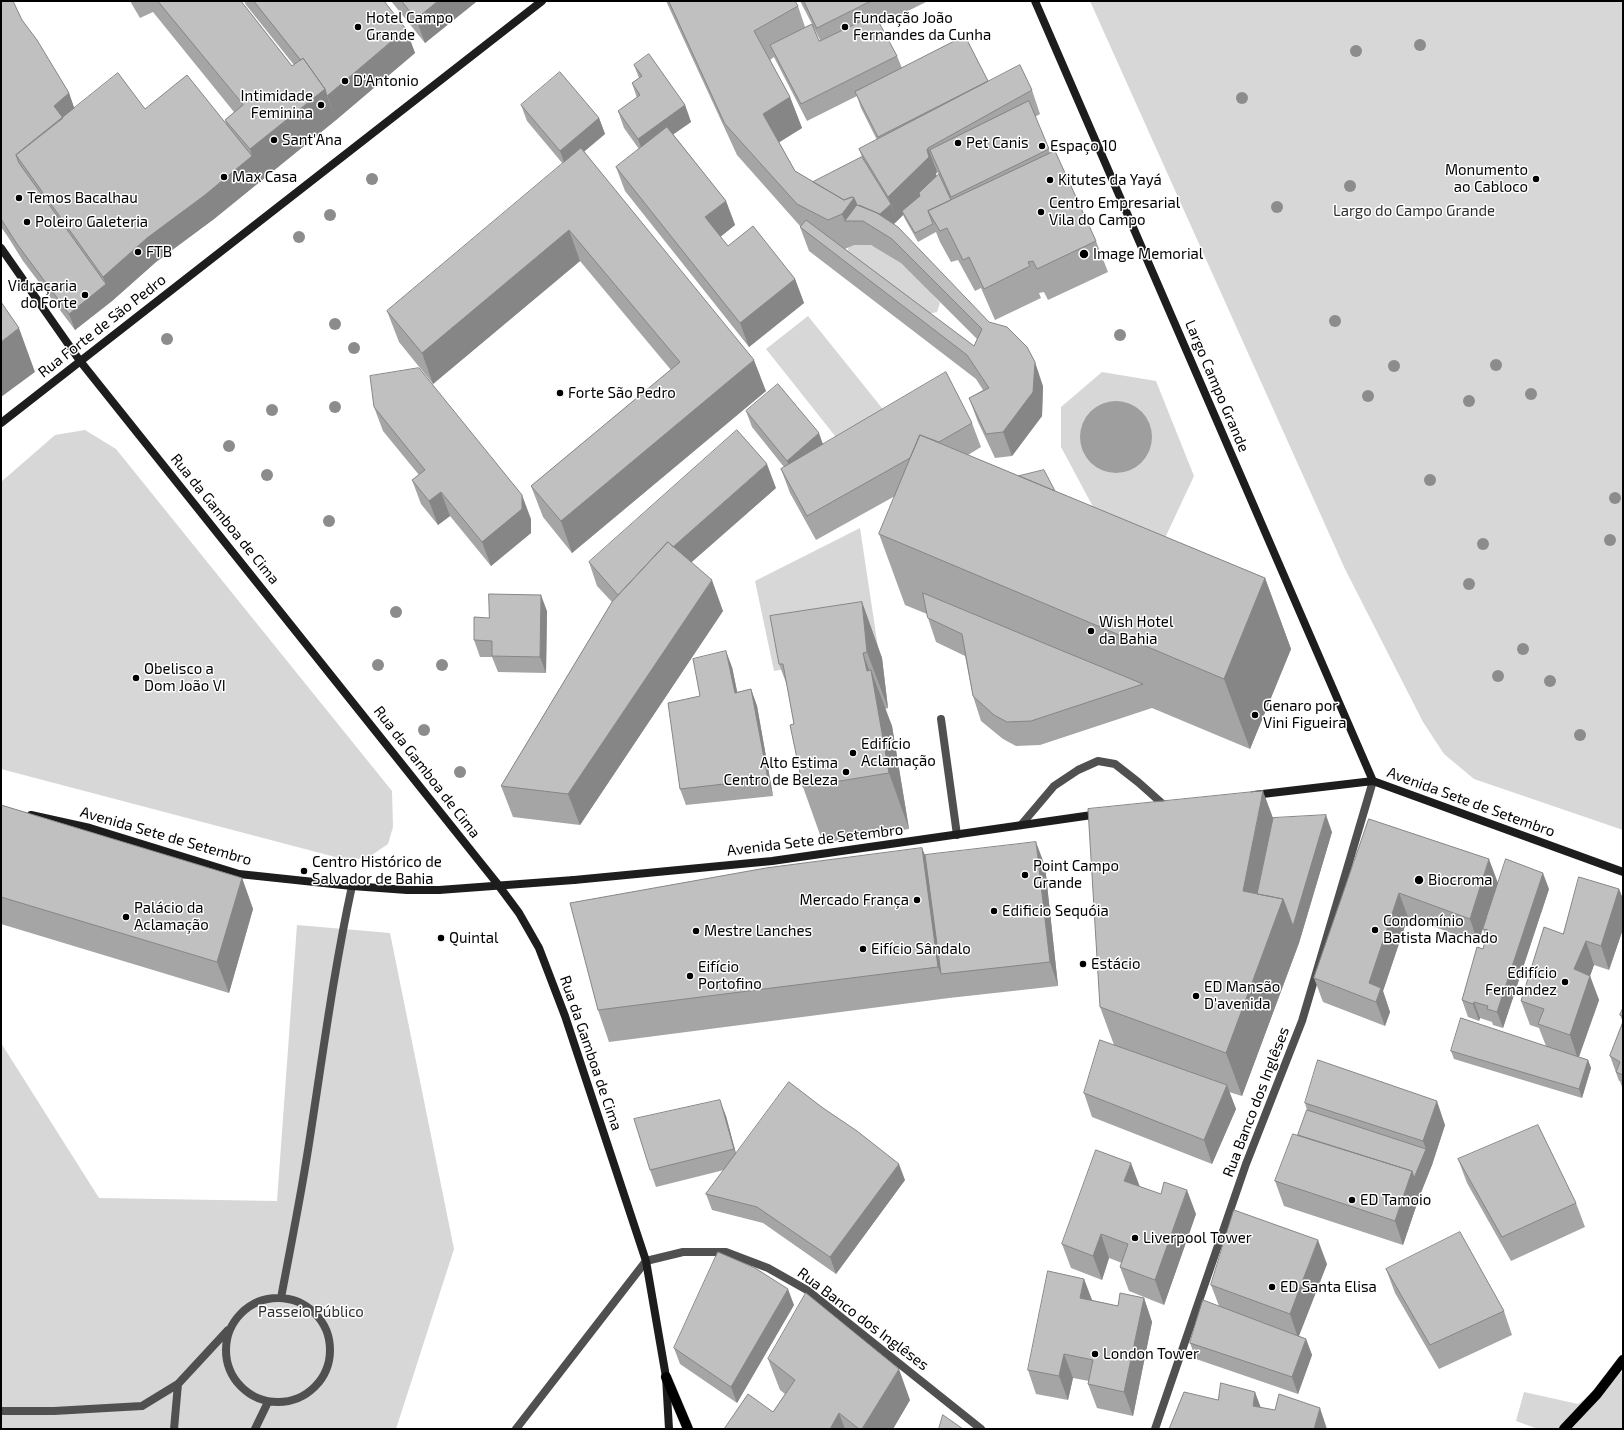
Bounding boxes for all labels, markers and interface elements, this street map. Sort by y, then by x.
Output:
place label: Hotel Campo Grande [366,9,453,44]
place label: Fundação João Fernandes da Cunha [853,9,991,44]
marker: Hotel Campo Grande [353,22,363,32]
marker: Fundação João Fernandes da Cunha [840,22,850,32]
place label: D'Antonio [353,72,419,90]
marker: D'Antonio [340,76,350,86]
place label: Intimidade Feminina [241,87,313,122]
marker: Intimidade Feminina [316,100,326,110]
place label: Sant'Ana [282,131,342,149]
place label: Pet Canis [966,134,1029,152]
marker: Sant'Ana [269,135,279,145]
place label: Espaço 10 [1050,137,1117,155]
marker: Pet Canis [953,138,963,148]
marker: Espaço 10 [1037,141,1047,151]
place label: Monumento ao Cabloco [1445,161,1528,196]
place label: Max Casa [232,168,297,186]
place label: Kitutes da Yayá [1058,171,1162,189]
marker: Max Casa [219,172,229,182]
marker: Monumento ao Cabloco [1531,174,1541,184]
marker: Kitutes da Yayá [1045,175,1055,185]
place label: Temos Bacalhau [27,189,138,207]
marker: Temos Bacalhau [14,193,24,203]
place label: Centro Empresarial Vila do Campo [1049,194,1180,229]
park label: Largo do Campo Grande [1333,202,1495,220]
marker: Centro Empresarial Vila do Campo [1036,207,1046,217]
place label: Poleiro Galeteria [35,213,148,231]
marker: Poleiro Galeteria [22,217,32,227]
place label: FTB [146,243,172,261]
place label: Image Memorial [1093,245,1203,263]
marker: FTB [133,247,143,257]
marker: Image Memorial [1078,248,1090,260]
street label: Rua Forte de São Pedro [35,271,169,381]
place label: Vidraçaria do Forte [8,277,77,312]
marker: Vidraçaria do Forte [80,290,90,300]
street label: Largo Campo Grande [1181,317,1253,455]
place label: Forte São Pedro [568,384,676,402]
marker: Forte São Pedro [555,388,565,398]
street label: Rua da Gamboa de Cima [167,450,283,588]
place label: Wish Hotel da Bahia [1099,613,1173,648]
marker: Wish Hotel da Bahia [1086,626,1096,636]
place label: Obelisco a Dom João VI [144,660,226,695]
marker: Obelisco a Dom João VI [131,673,141,683]
place label: Genaro por Vini Figueira [1263,697,1346,732]
street label: Rua da Gamboa de Cima [370,702,484,842]
marker: Genaro por Vini Figueira [1250,710,1260,720]
place label: Edifício Aclamação [861,735,936,770]
marker: Edifício Aclamação [848,748,858,758]
place label: Alto Estima Centro de Beleza [724,754,838,789]
street label: Avenida Sete de Setembro [1385,763,1557,841]
marker: Alto Estima Centro de Beleza [841,767,851,777]
street label: Avenida Sete de Setembro [78,803,254,869]
street label: Avenida Sete de Setembro [726,820,904,860]
place label: Centro Histórico de Salvador de Bahia [312,853,442,888]
place label: Point Campo Grande [1033,857,1119,892]
marker: Centro Histórico de Salvador de Bahia [299,866,309,876]
marker: Point Campo Grande [1020,870,1030,880]
place label: Biocroma [1428,871,1493,889]
marker: Biocroma [1413,874,1425,886]
place label: Mercado França [800,891,909,909]
marker: Mercado França [912,895,922,905]
place label: Palácio da Aclamação [134,899,209,934]
place label: Edificio Sequóia [1002,902,1109,920]
marker: Edificio Sequóia [989,906,999,916]
marker: Palácio da Aclamação [121,912,131,922]
place label: Condomínio Batista Machado [1383,912,1498,947]
place label: Mestre Lanches [704,922,812,940]
marker: Condomínio Batista Machado [1370,925,1380,935]
marker: Mestre Lanches [691,926,701,936]
place label: Quintal [449,929,498,947]
marker: Quintal [436,933,446,943]
place label: Eifício Sândalo [871,940,971,958]
marker: Eifício Sândalo [858,944,868,954]
place label: Estácio [1091,955,1141,973]
place label: Eifício Portofino [698,958,762,993]
marker: Estácio [1078,959,1088,969]
place label: Edifício Fernandez [1485,964,1557,999]
marker: Eifício Portofino [685,971,695,981]
street label: Rua da Gamboa de Cima [556,973,626,1133]
marker: Edifício Fernandez [1560,977,1570,987]
place label: ED Mansão D'avenida [1204,978,1280,1013]
marker: ED Mansão D'avenida [1191,991,1201,1001]
street label: Rua Banco dos Inglêses [1219,1024,1293,1180]
place label: ED Tamoio [1360,1191,1431,1209]
marker: ED Tamoio [1347,1195,1357,1205]
place label: Liverpool Tower [1143,1229,1252,1247]
marker: Liverpool Tower [1130,1233,1140,1243]
street label: Rua Banco dos Inglêses [794,1264,932,1374]
place label: ED Santa Elisa [1280,1278,1377,1296]
marker: ED Santa Elisa [1267,1282,1277,1292]
park label: Passeio Público [258,1303,364,1321]
place label: London Tower [1103,1345,1199,1363]
marker: London Tower [1090,1349,1100,1359]

